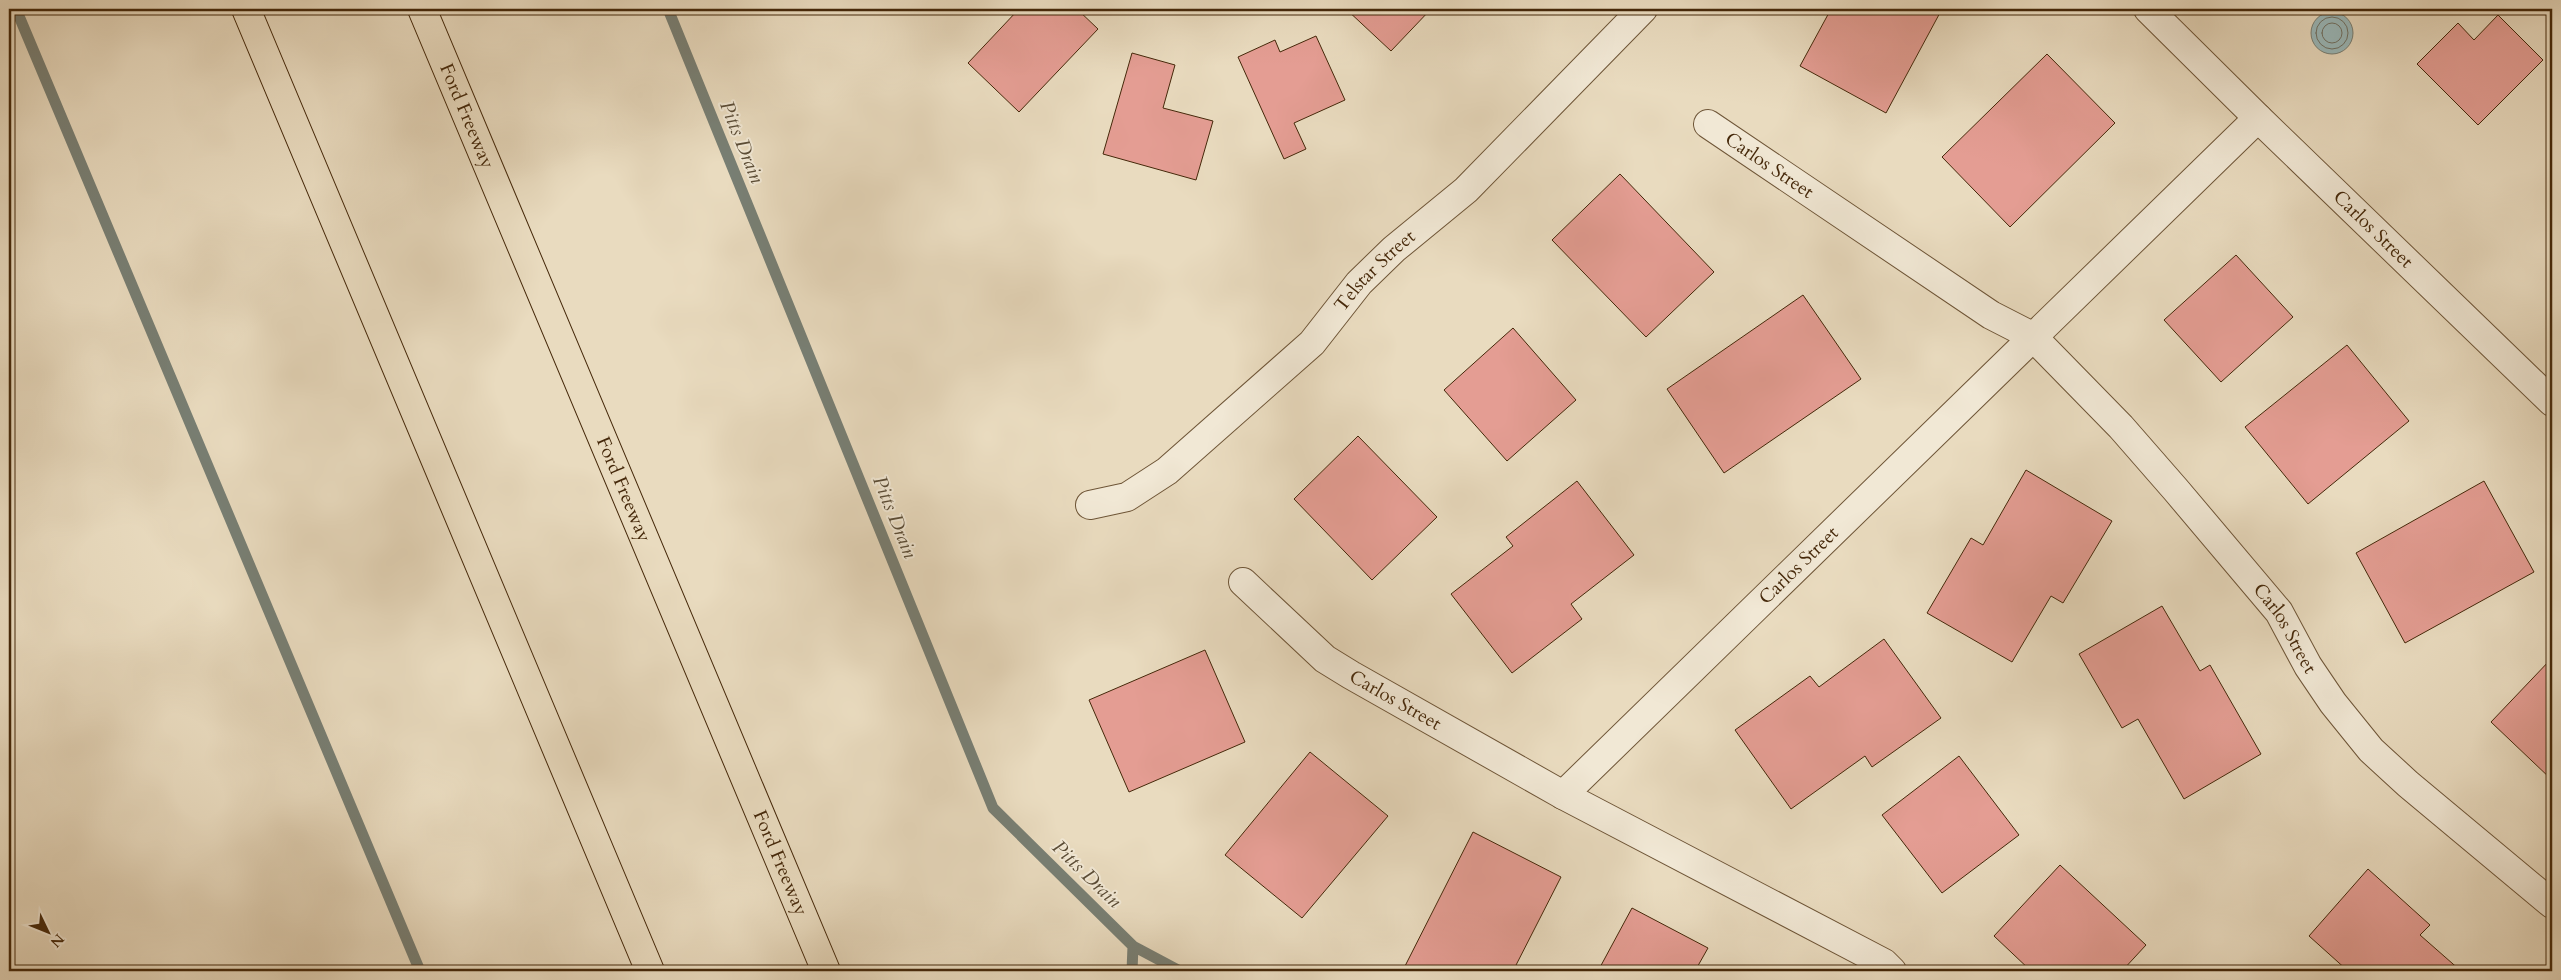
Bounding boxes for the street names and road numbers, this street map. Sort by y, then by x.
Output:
street label: Ford Freeway [433,59,501,173]
street label: Carlos Street [1720,126,1819,205]
street label: Carlos Street [2327,184,2419,274]
street label: Telstar Street [1328,224,1421,317]
street label: Ford Freeway [590,433,657,546]
street label: Carlos Street [1753,521,1844,610]
street label: Carlos Street [2247,578,2323,679]
street label: Carlos Street [1345,664,1446,737]
street label: Ford Freeway [747,806,814,919]

